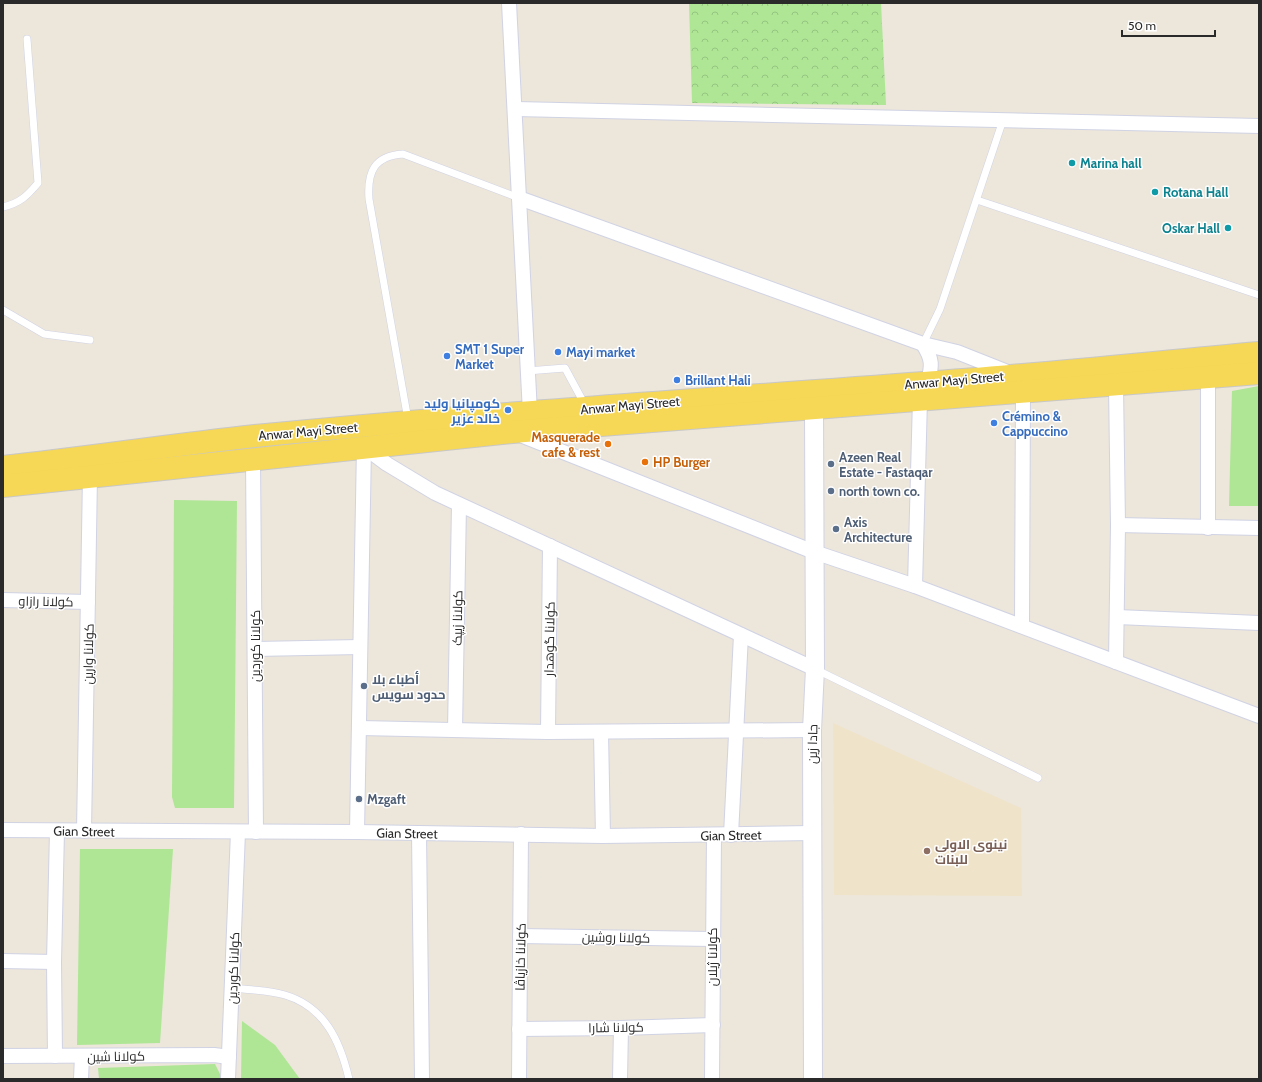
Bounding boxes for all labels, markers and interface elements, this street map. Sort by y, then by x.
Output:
scale bar [1122,12,1215,38]
text: 50 m [1128,18,1156,33]
place label: Marina hall [1080,155,1142,171]
marker: Marina hall [1067,158,1077,168]
place label: Rotana Hall [1163,184,1229,200]
marker: Rotana Hall [1150,187,1160,197]
place label: Oskar Hall [1162,220,1221,236]
marker: Oskar Hall [1223,223,1233,233]
place label: SMT 1 Super Market [455,341,525,372]
place label: Mayi market [566,344,636,360]
marker: Mayi market [553,347,563,357]
marker: SMT 1 Super Market [442,351,452,361]
street label: Anwar Mayi Street [904,368,1005,392]
place label: Brillant Hali [685,372,751,388]
marker: Brillant Hali [672,375,682,385]
street label: Anwar Mayi Street [580,393,681,417]
place label: كومپانيا وليد خالد عزير [424,395,500,426]
marker: كومپانيا وليد خالد عزير [503,405,513,415]
place label: Crémino & Cappuccino [1002,408,1069,439]
marker: Crémino & Cappuccino [989,418,999,428]
street label: Anwar Mayi Street [258,419,359,443]
place label: Masquerade cafe & rest [531,429,601,460]
marker: Masquerade cafe & rest [603,439,613,449]
place label: Azeen Real Estate - Fastaqar [839,449,933,480]
place label: HP Burger [653,454,711,470]
marker: HP Burger [640,457,650,467]
marker: Azeen Real Estate - Fastaqar [826,459,836,469]
place label: north town co. [839,483,920,499]
marker: north town co. [826,486,836,496]
place label: Axis Architecture [844,514,912,545]
marker: Axis Architecture [831,524,841,534]
street label: کولانا زیپک [449,590,466,646]
street label: کولانا رازاو [18,593,74,609]
street label: کولانا گوهدار [540,601,558,678]
street label: کولانا کوردین [247,610,263,682]
street label: کولانا وارین [79,623,97,685]
place label: أطباء بلا حدود سويس [372,671,445,703]
marker: أطباء بلا حدود سويس [359,681,369,691]
street label: جادا زین [804,724,820,764]
place label: Mzgaft [367,791,406,807]
marker: Mzgaft [354,794,364,804]
street label: Gian Street [53,822,115,840]
street label: Gian Street [376,824,438,842]
street label: Gian Street [700,826,762,844]
place label: نينوى الاولى للبنات [935,836,1007,867]
marker: نينوى الاولى للبنات [922,846,932,856]
street label: کولانا خازیاڤا [511,923,529,991]
street label: کولانا روشین [582,928,650,946]
street label: کولانا ژیلان [704,928,720,986]
street label: کولانا کوردین [224,932,242,1004]
street label: کولانا شارا [588,1019,644,1035]
street label: کولانا شین [87,1047,145,1065]

